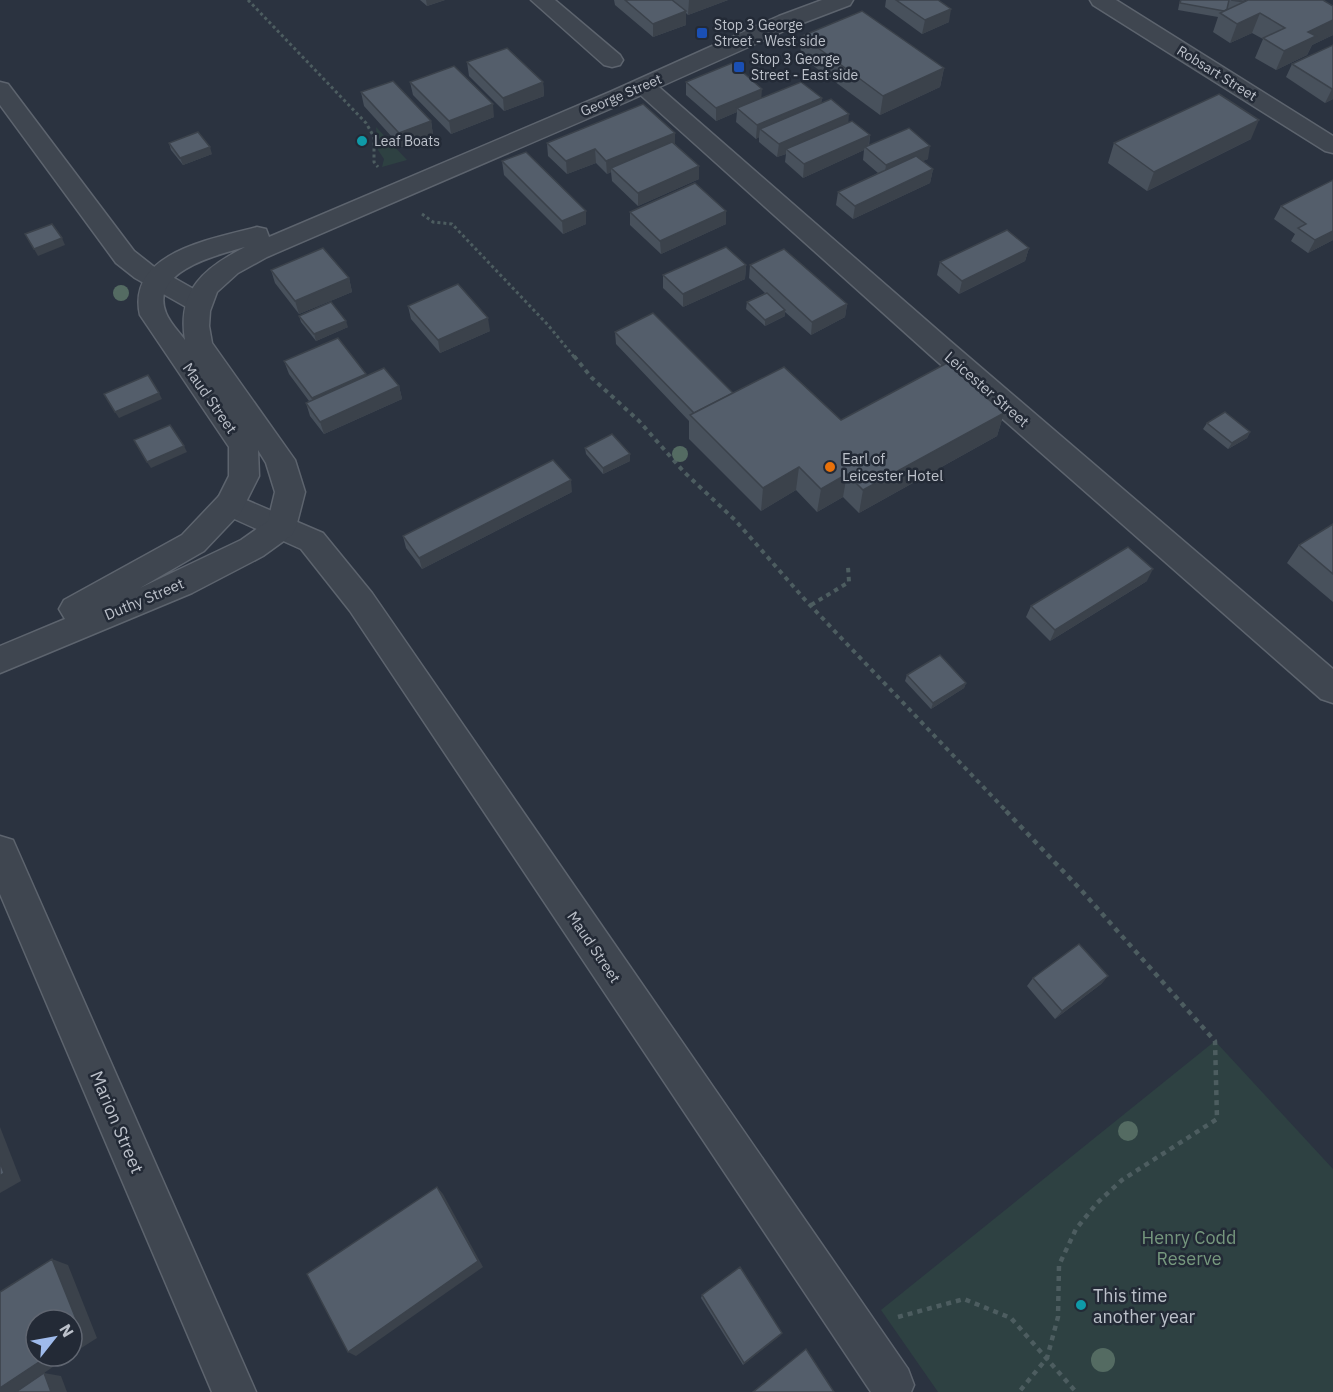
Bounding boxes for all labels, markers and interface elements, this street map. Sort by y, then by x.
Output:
place label: Stop 3 George Street - West side [714,16,826,50]
marker: Stop 3 George Street - West side [695,26,709,40]
street label: Robsart Street [1174,41,1260,105]
place label: Stop 3 George Street - East side [751,50,859,84]
marker: Stop 3 George Street - East side [732,60,746,74]
street label: George Street [578,70,665,120]
place label: Leaf Boats [374,132,440,150]
marker: Leaf Boats [355,134,369,148]
street label: Leicester Street [941,347,1033,431]
street label: Maud Street [179,359,241,437]
place label: Earl of Leicester Hotel [842,449,943,485]
marker: Earl of Leicester Hotel [823,460,837,474]
street label: Duthy Street [101,574,187,624]
street label: Maud Street [563,908,625,986]
street label: Marion Street [85,1067,149,1177]
park label: Henry Codd Reserve [1142,1226,1237,1270]
place label: This time another year [1093,1284,1196,1328]
marker: This time another year [1074,1298,1088,1312]
north arrow [24,1308,84,1368]
text: N [55,1320,78,1340]

